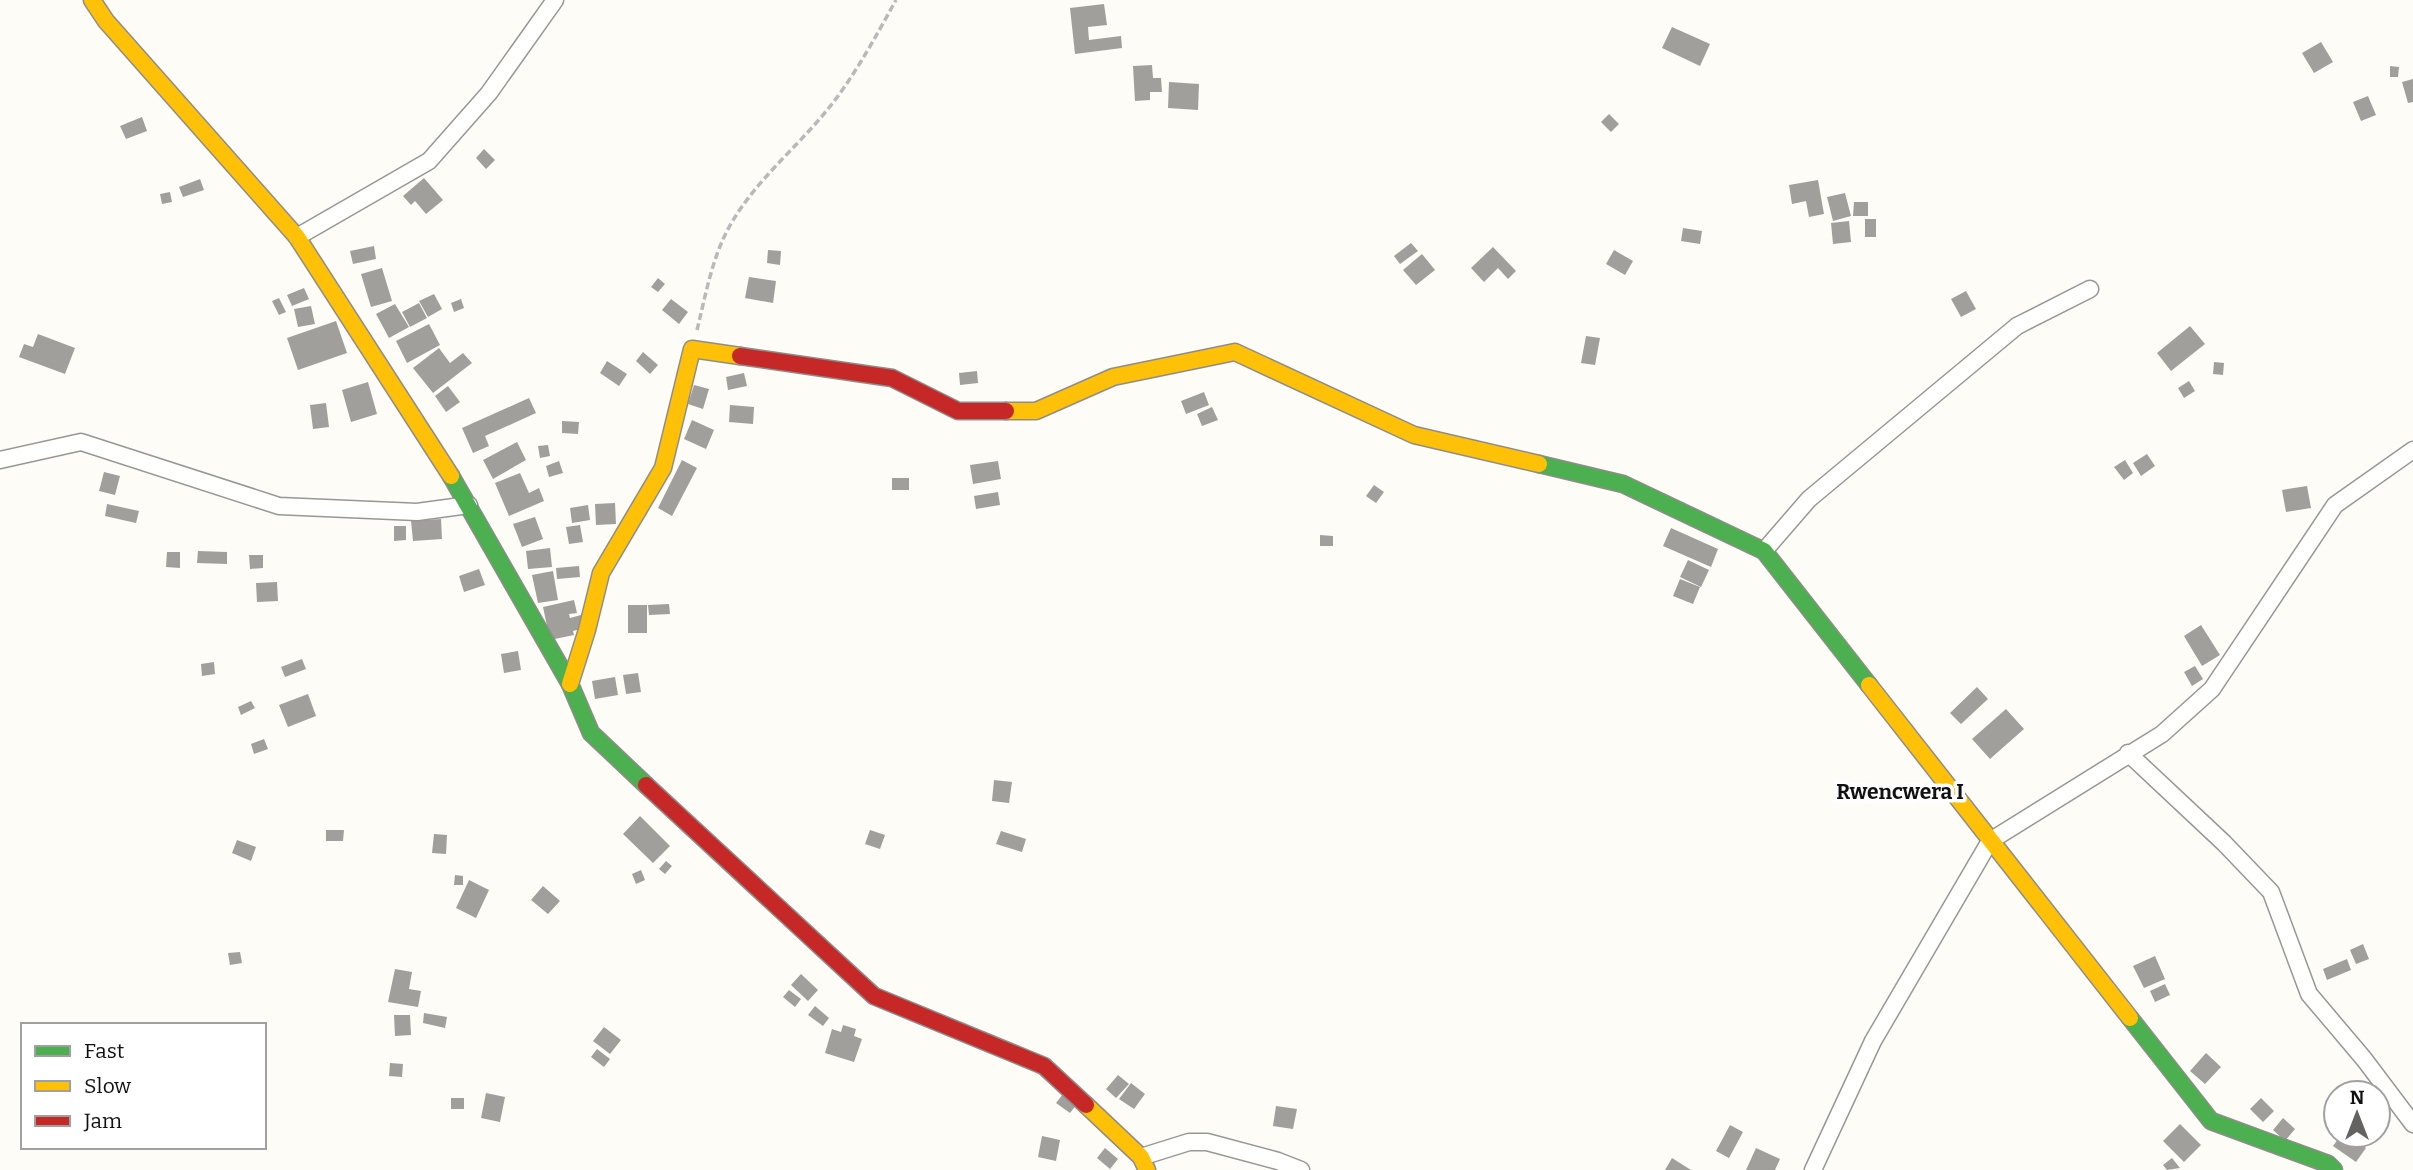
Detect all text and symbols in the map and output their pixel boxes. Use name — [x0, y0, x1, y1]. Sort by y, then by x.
district label: Rwencwera I — [1836, 779, 1964, 805]
legend — [21, 1023, 266, 1149]
text: Fast — [84, 1038, 125, 1064]
text: Slow — [84, 1073, 131, 1099]
north arrow — [2322, 1079, 2392, 1149]
text: N — [2350, 1086, 2365, 1109]
text: Jam — [83, 1108, 122, 1134]

